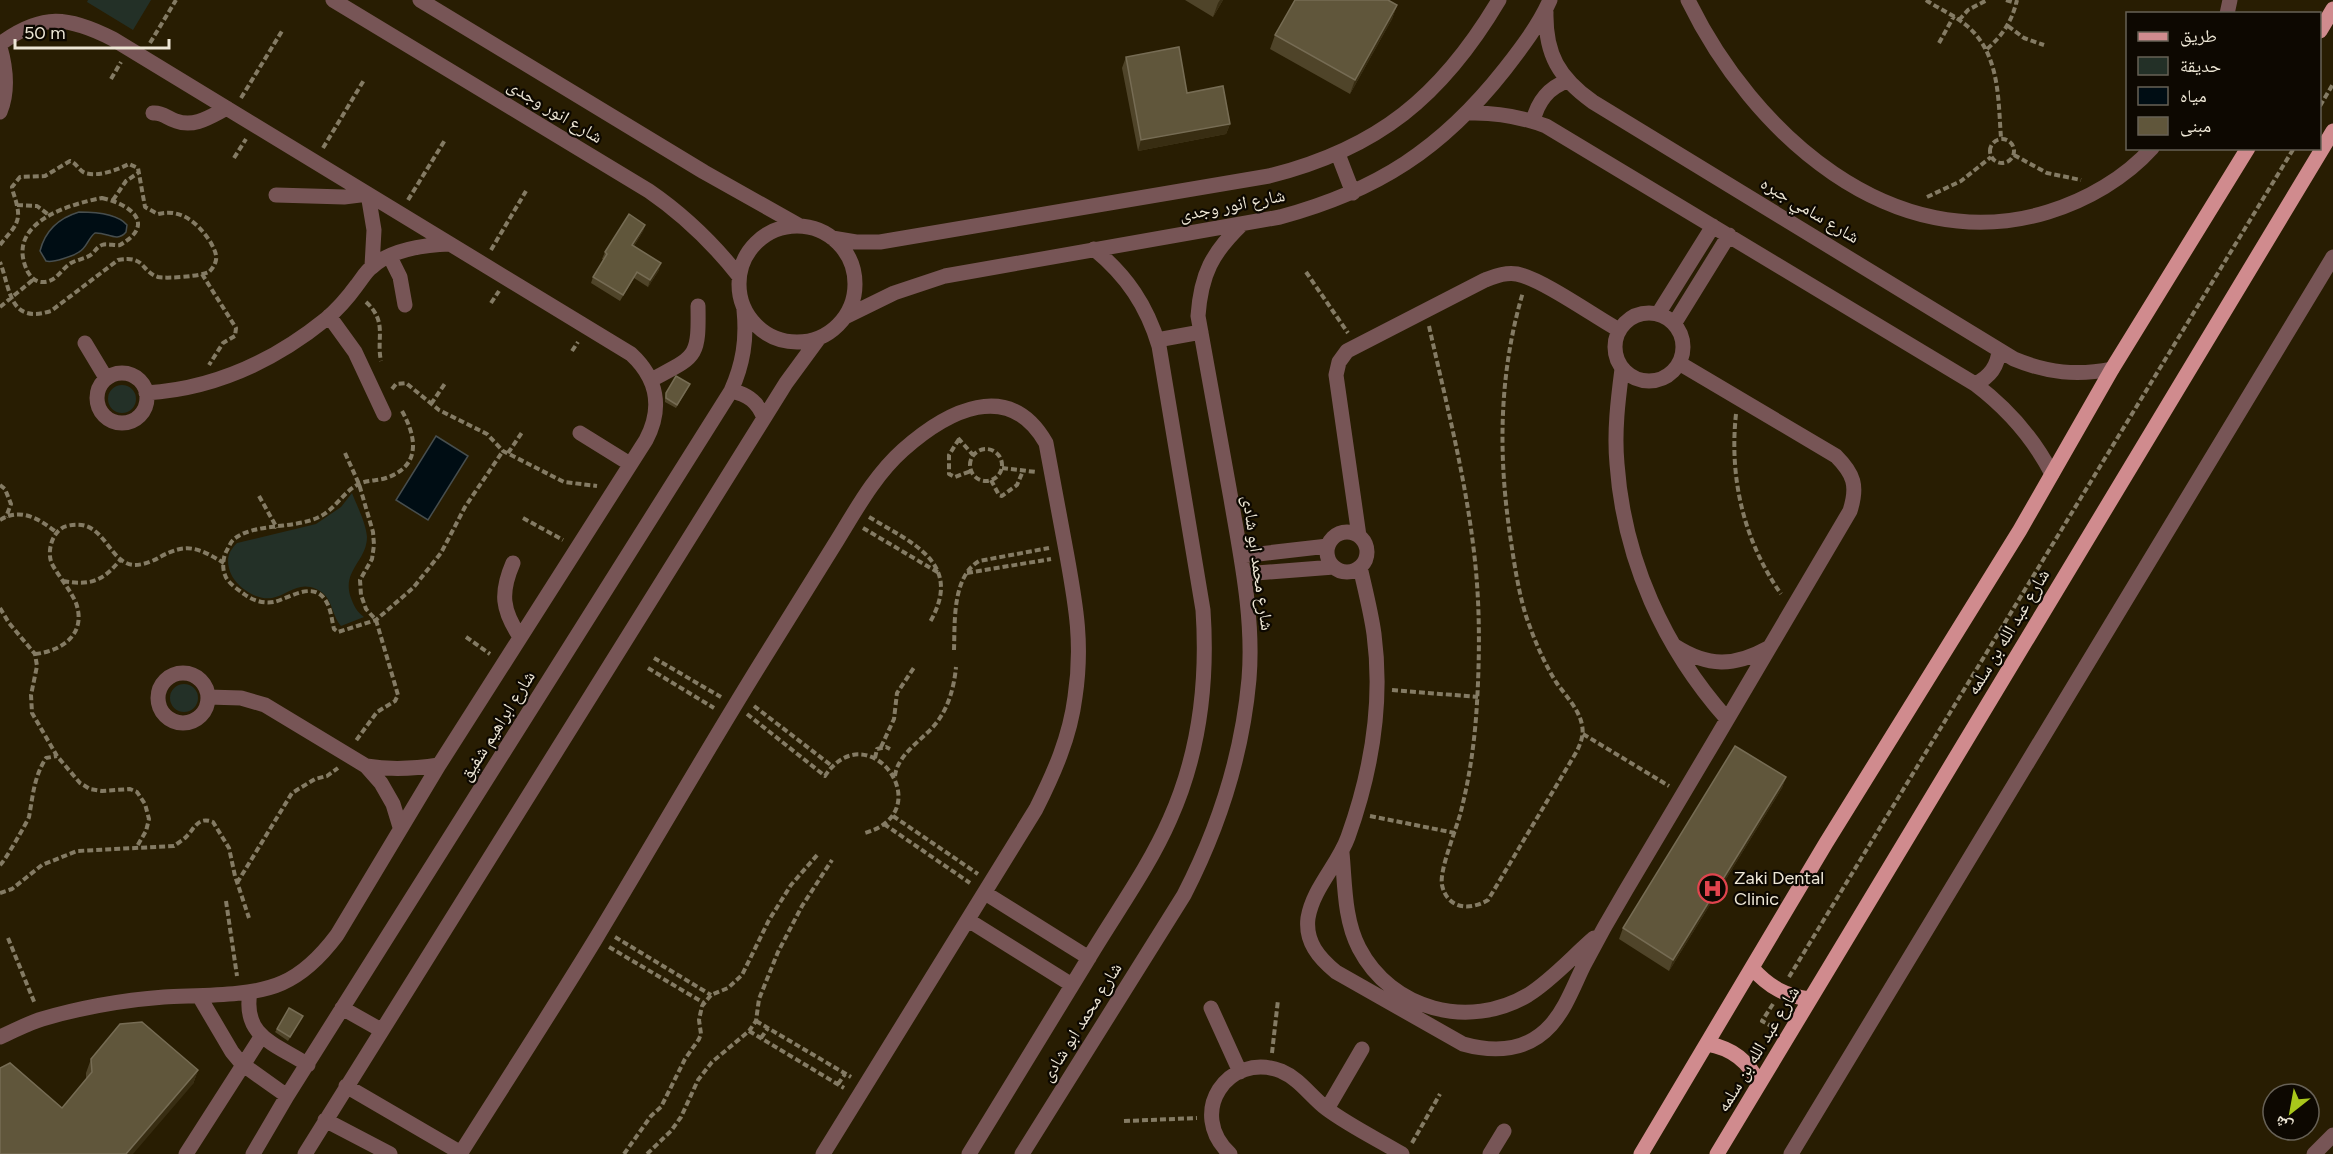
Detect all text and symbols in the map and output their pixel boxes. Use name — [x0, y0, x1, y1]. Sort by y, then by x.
scale bar — [15, 12, 170, 50]
legend — [2126, 12, 2321, 150]
text: 50 m — [24, 22, 66, 44]
text: طريق — [2180, 25, 2217, 47]
text: حديقة — [2180, 55, 2221, 77]
street label: شارع انور وجدى — [503, 74, 607, 148]
text: مياه — [2180, 85, 2207, 107]
text: مبنى — [2180, 115, 2211, 137]
street label: شارع سامي جبره — [1755, 172, 1863, 251]
street label: شارع انور وجدى — [1177, 184, 1287, 226]
street label: شارع محمد ابو شادى — [1238, 494, 1278, 632]
street label: شارع عبد الله بن سلمه — [1962, 565, 2054, 699]
street label: شارع ابراهيم شفيق — [454, 667, 541, 786]
place label: Zaki Dental Clinic — [1734, 867, 1824, 910]
hospital icon: Zaki Dental Clinic — [1697, 872, 1729, 904]
street label: شارع محمد ابو شادى — [1036, 958, 1126, 1086]
street label: شارع عبد الله بن سلمه — [1712, 982, 1804, 1116]
north arrow — [2261, 1082, 2321, 1142]
text: ش — [2271, 1112, 2296, 1137]

